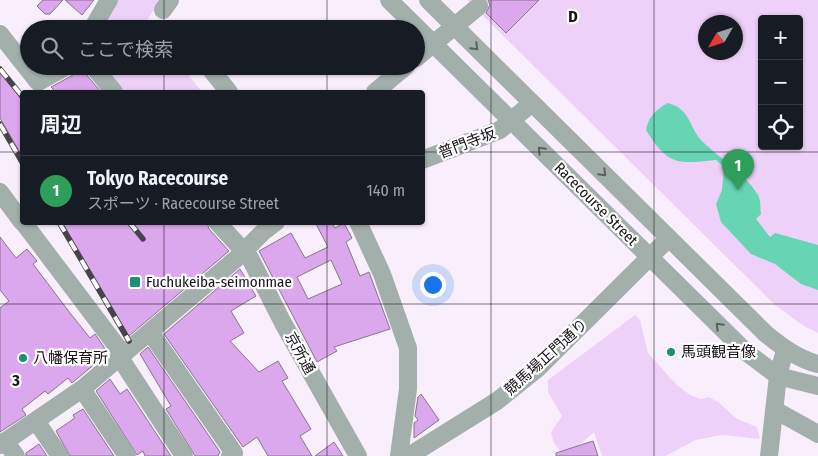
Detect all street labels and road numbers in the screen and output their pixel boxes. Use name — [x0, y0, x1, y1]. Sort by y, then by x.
street label: 普門寺坂 — [436, 124, 498, 162]
street label: Racecourse Street — [551, 159, 641, 249]
street label: 競馬場正門通り — [501, 315, 591, 399]
street label: 京所通 — [281, 329, 319, 377]

